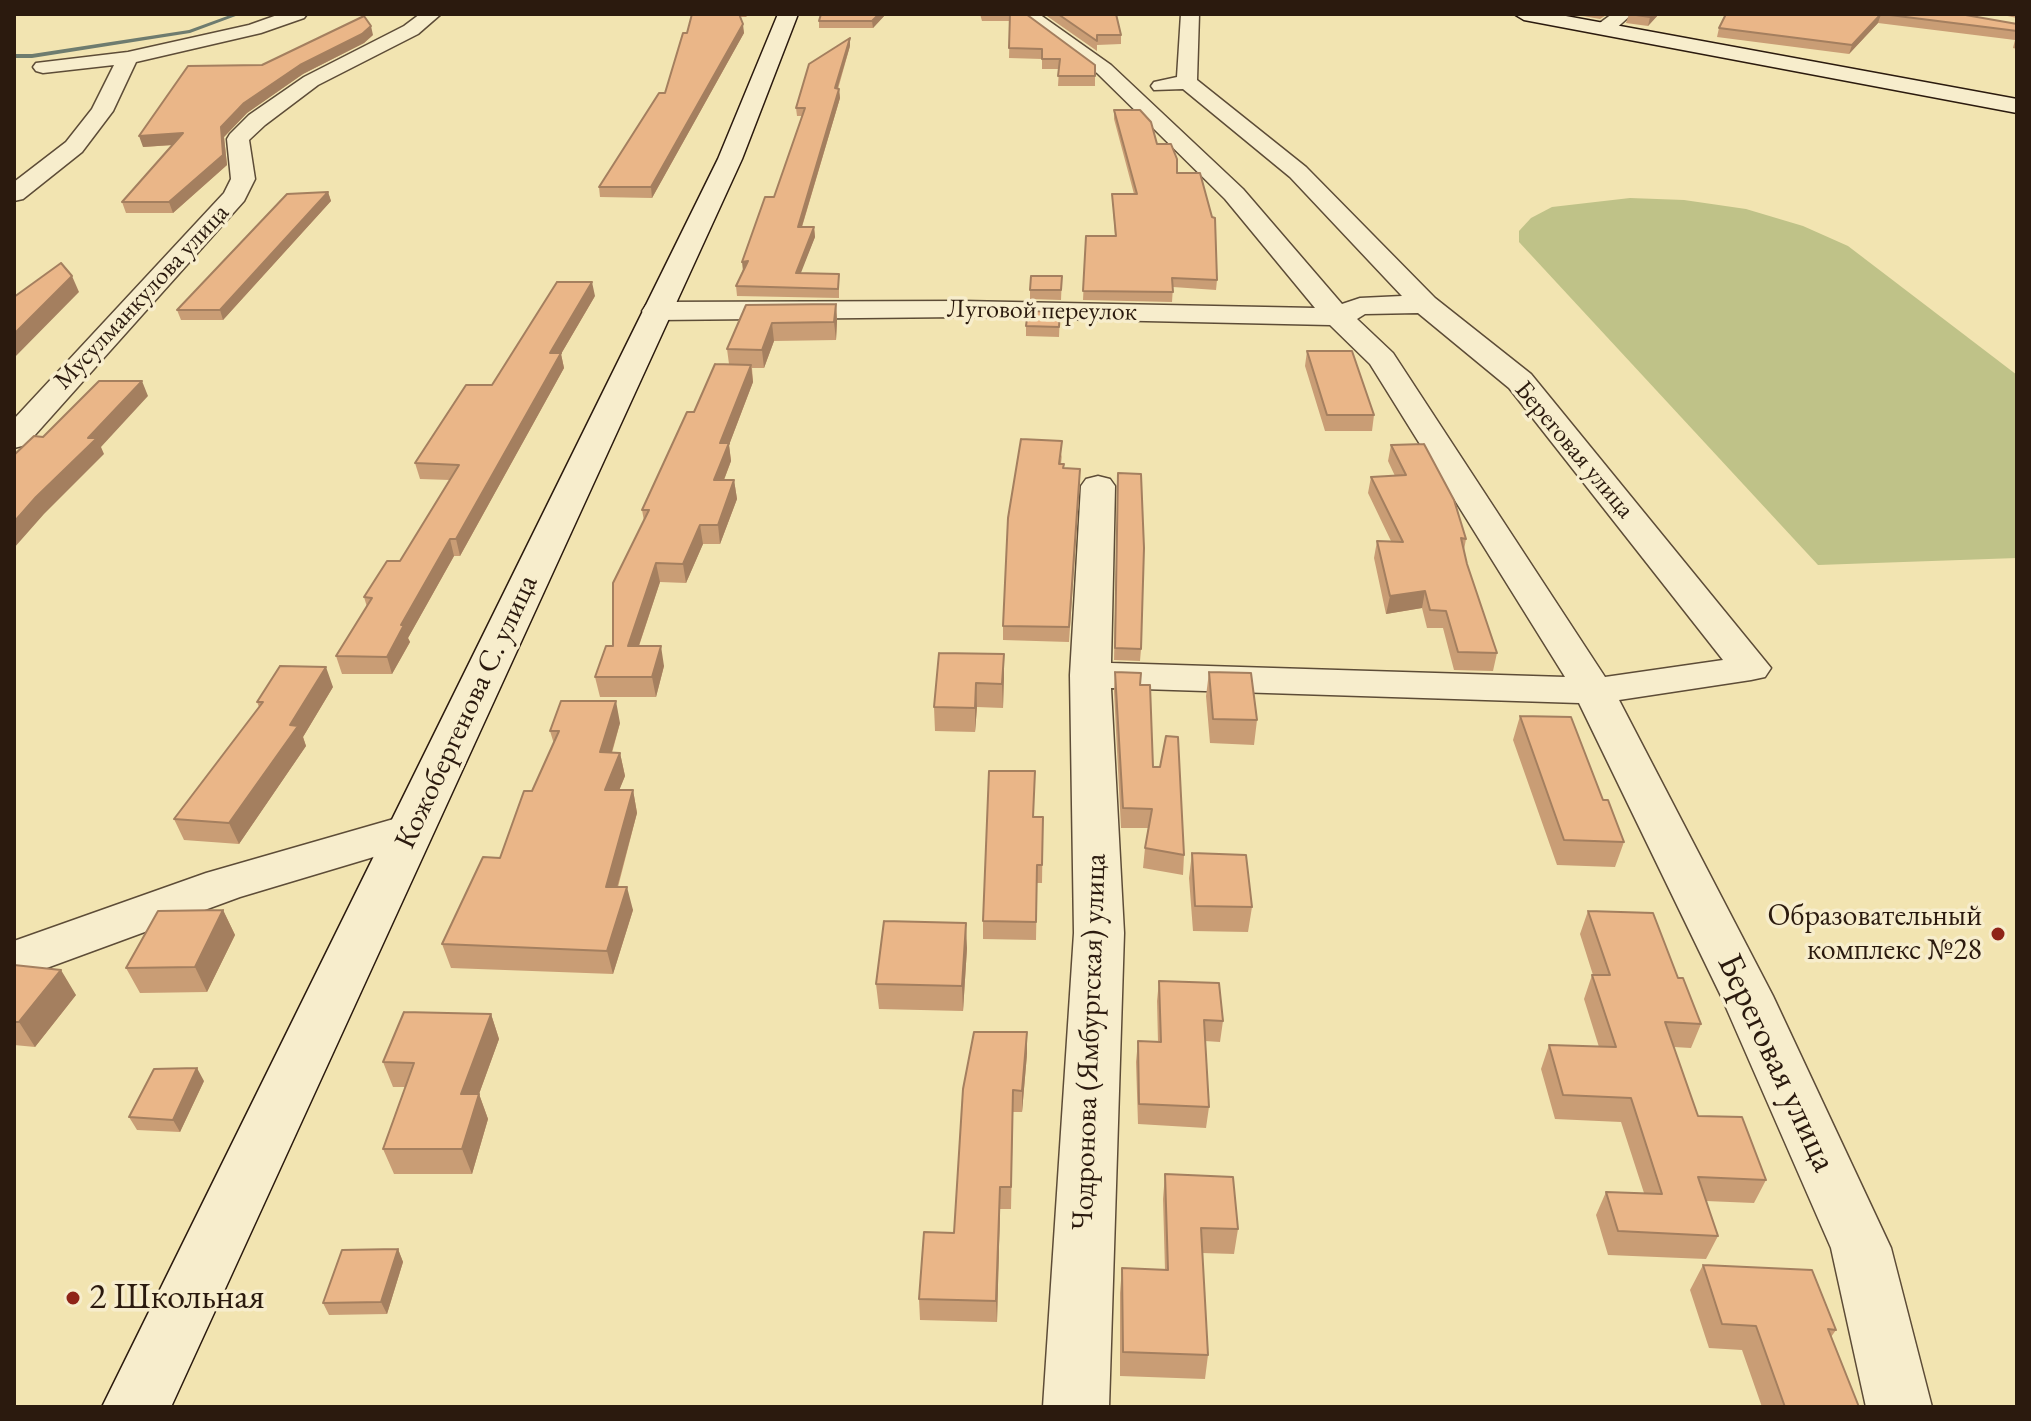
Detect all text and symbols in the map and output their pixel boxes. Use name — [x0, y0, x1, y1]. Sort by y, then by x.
street label: Мусулманкулова улица — [48, 198, 236, 396]
street label: Луговой переулок — [947, 294, 1137, 328]
street label: Береговая улица — [1507, 375, 1641, 525]
street label: Кожобергенова С. улица — [388, 569, 546, 855]
street label: Чодронова (Ямбургская) улица — [1065, 853, 1115, 1231]
place label: Образовательный комплекс №28 — [1767, 899, 1982, 970]
marker: Образовательный комплекс №28 — [1989, 925, 2007, 943]
street label: Береговая улица — [1707, 947, 1845, 1179]
place label: 2 Школьная — [89, 1276, 265, 1320]
marker: 2 Школьная — [64, 1289, 82, 1307]

